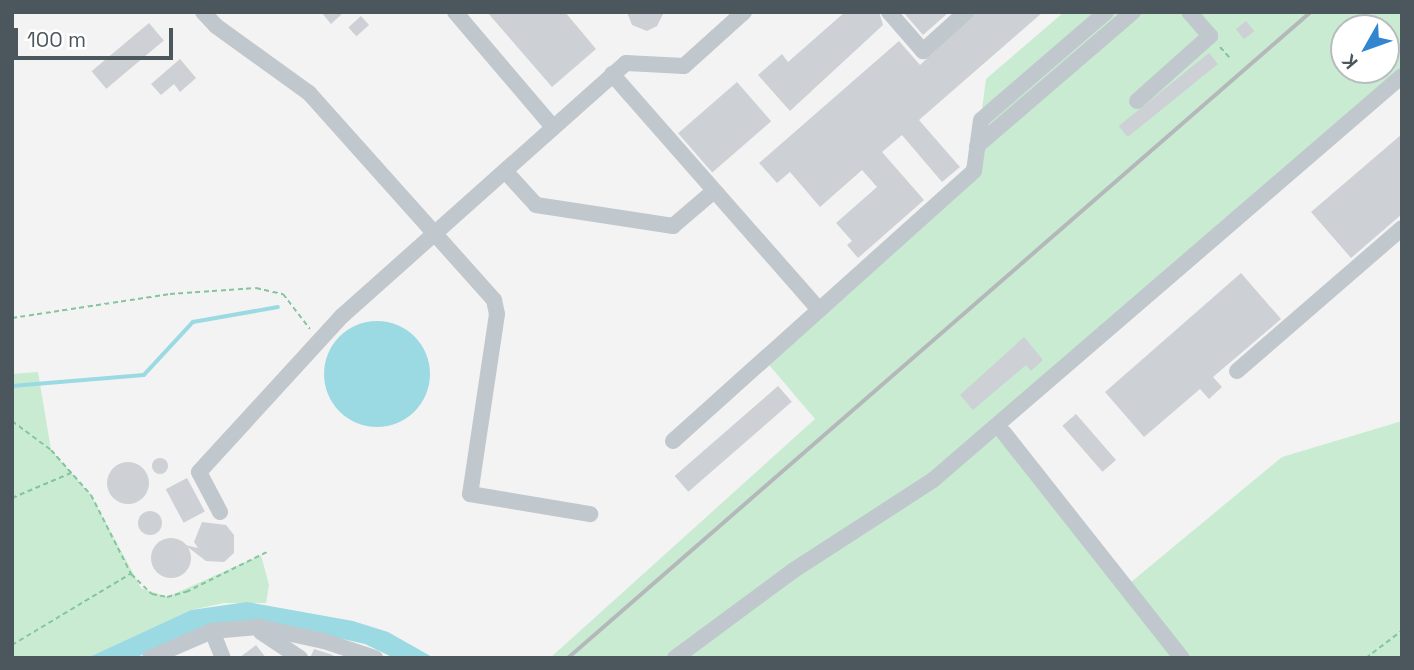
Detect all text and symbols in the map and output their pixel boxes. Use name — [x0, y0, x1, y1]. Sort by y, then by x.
scale bar — [18, 14, 177, 58]
north arrow — [1330, 14, 1400, 84]
text: 100 m — [27, 26, 86, 53]
text: K — [1337, 49, 1363, 74]

